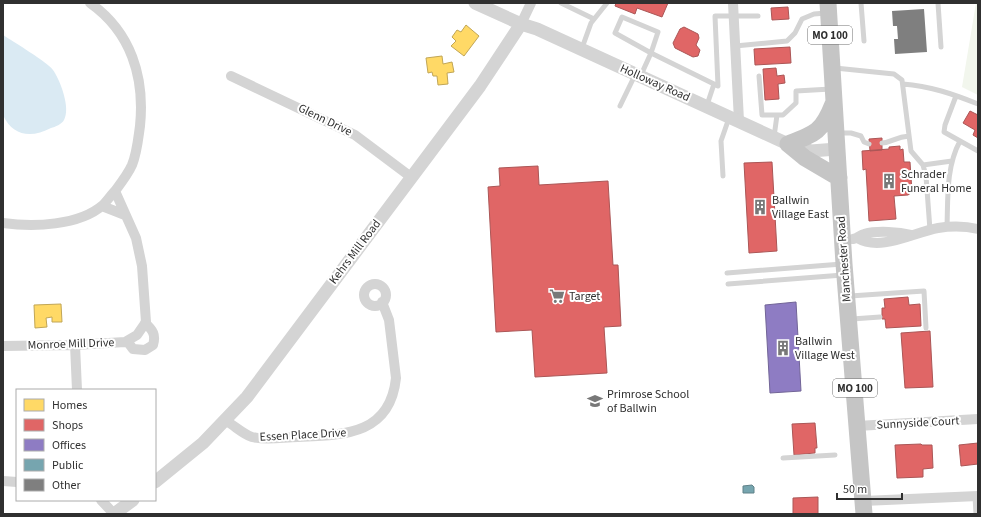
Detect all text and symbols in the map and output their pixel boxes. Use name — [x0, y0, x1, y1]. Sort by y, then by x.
road number: MO 100 — [808, 26, 852, 44]
street label: Holloway Road — [617, 60, 693, 106]
street label: Glenn Drive — [295, 100, 355, 140]
place label: Schrader Funeral Home — [901, 166, 971, 197]
building icon: Schrader Funeral Home — [880, 172, 898, 190]
place label: Ballwin Village East — [772, 192, 829, 223]
building icon: Ballwin Village East — [751, 198, 769, 216]
street label: Manchester Road — [833, 215, 855, 303]
street label: Kehrs Mill Road — [325, 216, 385, 288]
supermarket icon: Target — [548, 287, 566, 305]
place label: Target — [569, 288, 600, 305]
place label: Ballwin Village West — [795, 333, 855, 364]
street label: Monroe Mill Drive — [27, 334, 115, 354]
building icon: Ballwin Village West — [774, 339, 792, 357]
road number: MO 100 — [833, 379, 877, 397]
place label: Primrose School of Ballwin — [607, 386, 689, 417]
legend — [16, 389, 156, 501]
school or university icon: Primrose School of Ballwin — [586, 392, 604, 410]
text: Homes — [52, 397, 87, 414]
street label: Sunnyside Court — [876, 412, 960, 434]
text: Shops — [52, 417, 83, 434]
street label: Essen Place Drive — [259, 424, 347, 446]
text: Offices — [52, 437, 86, 454]
text: Public — [52, 457, 84, 474]
scale bar — [837, 475, 902, 501]
text: Other — [52, 477, 82, 494]
text: 50 m — [843, 481, 867, 498]

